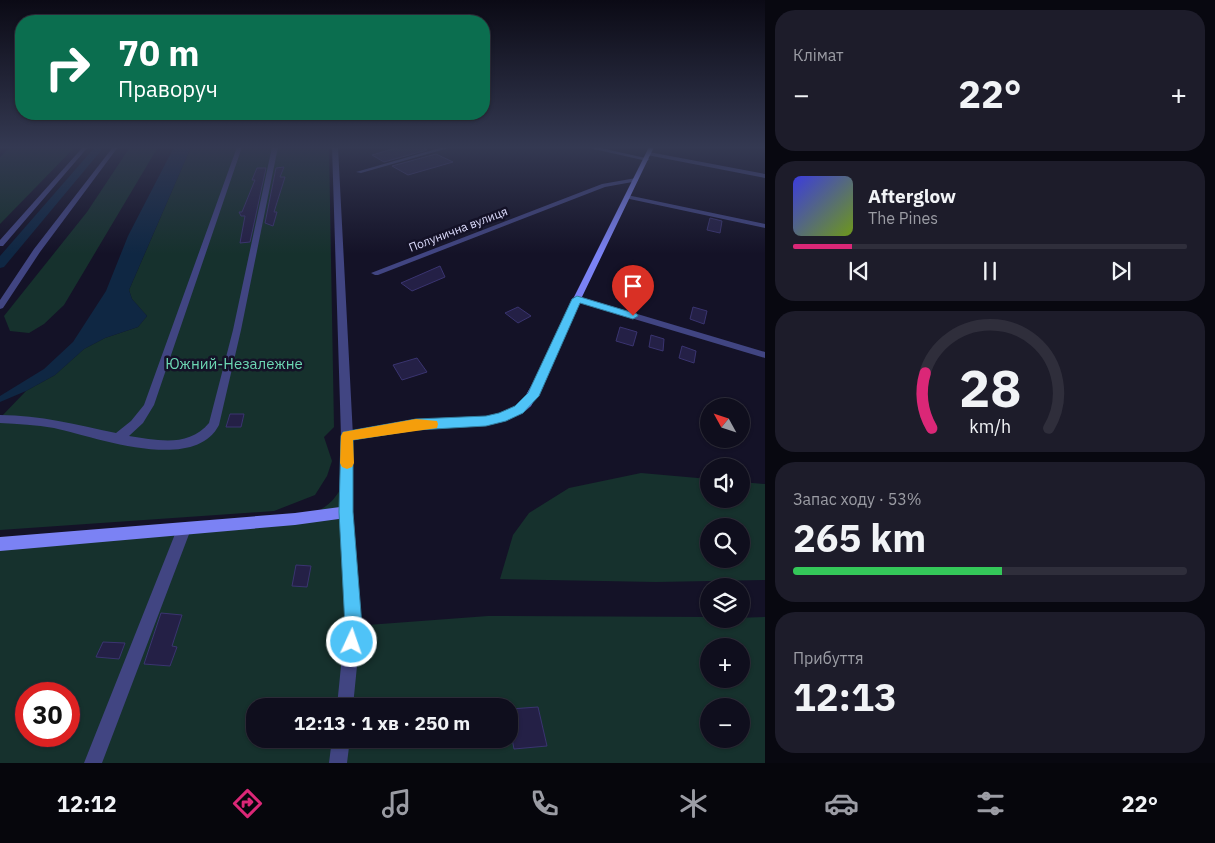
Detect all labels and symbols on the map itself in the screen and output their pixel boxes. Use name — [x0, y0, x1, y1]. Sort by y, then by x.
street label: Полунична вулиця — [407, 203, 509, 255]
pin — [612, 265, 654, 316]
park label: Южний-Незалежне — [165, 354, 303, 373]
north arrow — [700, 398, 750, 448]
position arrow — [325, 615, 377, 667]
speed limit sign: 30 — [15, 682, 80, 747]

